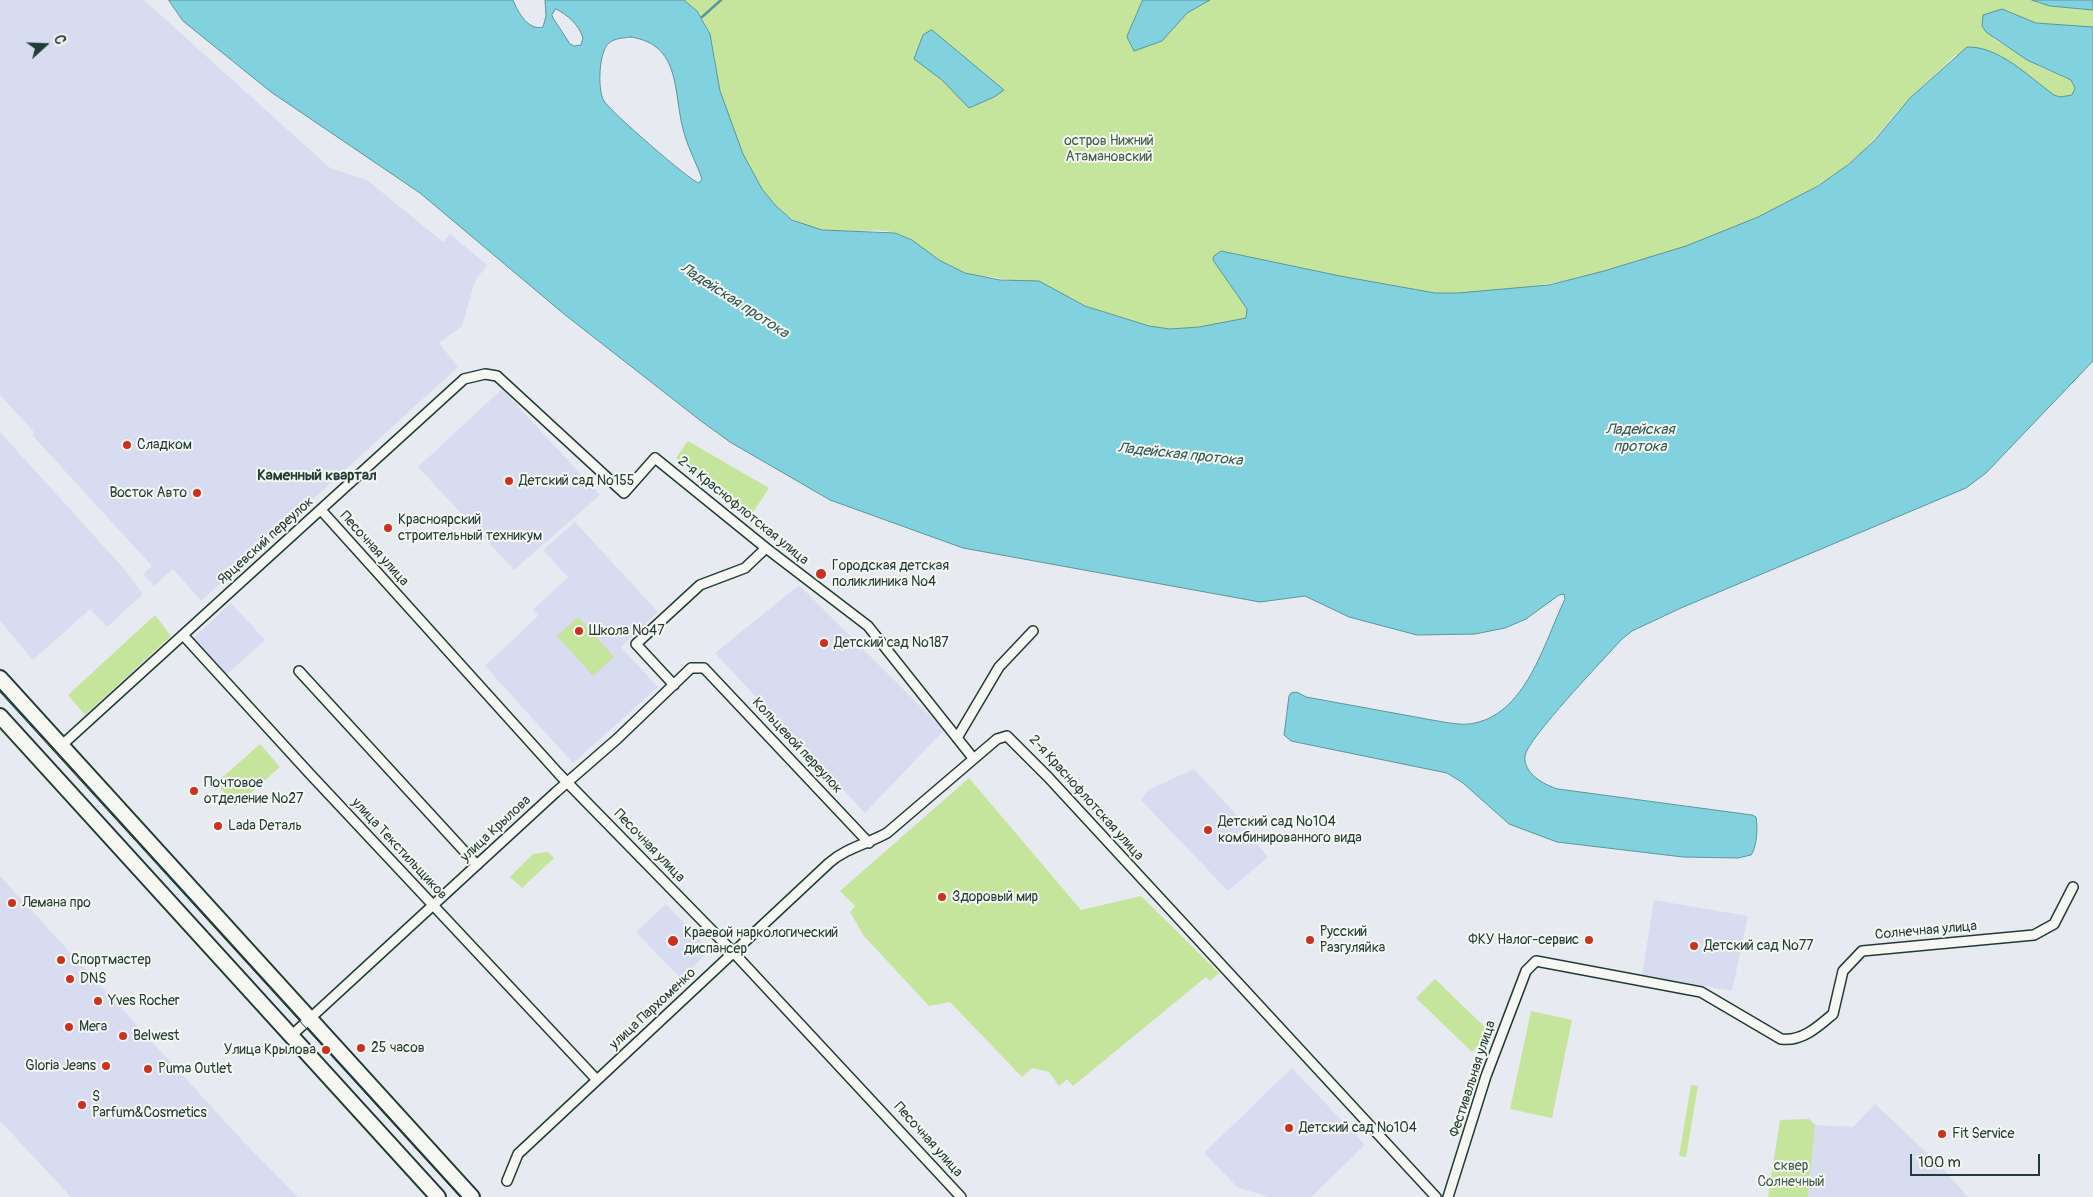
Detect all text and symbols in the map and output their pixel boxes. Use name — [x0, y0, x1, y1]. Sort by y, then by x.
north arrow — [20, 20, 70, 70]
text: С — [50, 33, 69, 47]
park label: остров Нижний Атамановский — [1064, 133, 1154, 166]
water label: Ладейская протока — [677, 259, 791, 343]
water label: Ладейская протока — [1606, 421, 1674, 456]
place label: Сладком — [137, 437, 192, 453]
marker: Сладком — [121, 439, 133, 451]
water label: Ладейская протока — [1117, 440, 1243, 470]
street label: 2-я Краснофлотская улица — [674, 453, 812, 569]
district label: Каменный квартал — [257, 467, 377, 485]
place label: Детский сад №155 — [519, 473, 634, 489]
marker: Детский сад №155 — [503, 475, 515, 487]
place label: Восток Авто — [109, 485, 187, 501]
marker: Восток Авто — [191, 487, 203, 499]
street label: Ярцевский переулок — [215, 494, 317, 588]
street label: Песочная улица — [336, 508, 412, 590]
place label: Красноярский строительный техникум — [398, 512, 542, 544]
marker: Красноярский строительный техникум — [382, 522, 394, 534]
place label: Городская детская поликлиника №4 — [832, 558, 949, 590]
marker: Городская детская поликлиника №4 — [814, 567, 828, 581]
place label: Школа №47 — [589, 623, 665, 639]
marker: Школа №47 — [573, 625, 585, 637]
place label: Детский сад №187 — [834, 635, 949, 651]
marker: Детский сад №187 — [818, 637, 830, 649]
street label: Кольцевой переулок — [748, 695, 846, 797]
street label: 2-я Краснофлотская улица — [1025, 732, 1147, 864]
place label: Почтовое отделение №27 — [204, 775, 303, 808]
marker: Почтовое отделение №27 — [188, 785, 200, 797]
street label: улица Крылова — [457, 792, 535, 866]
street label: улица Текстильщиков — [348, 795, 450, 903]
street label: Песочная улица — [610, 806, 688, 886]
place label: Детский сад №104 комбинированного вида — [1218, 814, 1362, 846]
place label: Lada Dеталь — [228, 818, 302, 834]
marker: Lada Dеталь — [212, 820, 224, 832]
marker: Детский сад №104 комбинированного вида — [1202, 824, 1214, 836]
place label: Здоровый мир — [952, 889, 1038, 905]
marker: Здоровый мир — [936, 891, 948, 903]
place label: Лемана про — [22, 895, 91, 911]
marker: Лемана про — [6, 897, 18, 909]
street label: Солнечная улица — [1874, 918, 1978, 944]
place label: Русский Разгуляйка — [1320, 924, 1385, 956]
place label: Краевой наркологический диспансер — [684, 925, 838, 958]
place label: ФКУ Налог-сервис — [1468, 932, 1579, 948]
marker: Краевой наркологический диспансер — [666, 934, 680, 948]
marker: Русский Разгуляйка — [1304, 934, 1316, 946]
marker: ФКУ Налог-сервис — [1583, 934, 1595, 946]
place label: Детский сад №77 — [1704, 938, 1813, 954]
marker: Детский сад №77 — [1688, 940, 1700, 952]
place label: Спортмастер — [71, 952, 151, 968]
marker: Спортмастер — [55, 954, 67, 966]
street label: улица Пархоменко — [606, 965, 700, 1053]
place label: DNS — [80, 971, 106, 987]
marker: DNS — [64, 973, 76, 985]
place label: Yves Rocher — [108, 993, 180, 1009]
marker: Yves Rocher — [92, 995, 104, 1007]
place label: Мега — [79, 1019, 107, 1035]
street label: Фестивальная улица — [1446, 1019, 1500, 1139]
marker: Мега — [63, 1021, 75, 1033]
place label: Belwest — [133, 1028, 179, 1044]
marker: Belwest — [117, 1030, 129, 1042]
place label: 25 часов — [371, 1040, 425, 1056]
place label: Улица Крылова — [224, 1042, 316, 1058]
marker: 25 часов — [355, 1042, 367, 1054]
marker: Улица Крылова — [320, 1044, 332, 1056]
place label: Gloria Jeans — [25, 1058, 96, 1074]
marker: Gloria Jeans — [100, 1060, 112, 1072]
place label: Puma Outlet — [158, 1061, 232, 1077]
marker: Puma Outlet — [142, 1063, 154, 1075]
place label: S Parfum&Cosmetics — [92, 1089, 207, 1122]
marker: S Parfum&Cosmetics — [76, 1099, 88, 1111]
street label: Песочная улица — [890, 1099, 966, 1181]
place label: Детский сад №104 — [1299, 1120, 1417, 1136]
marker: Детский сад №104 — [1283, 1122, 1295, 1134]
place label: Fit Service — [1952, 1126, 2014, 1142]
marker: Fit Service — [1936, 1128, 1948, 1140]
scale bar — [1913, 1144, 2043, 1176]
text: 100 m — [1918, 1153, 1961, 1172]
park label: сквер Солнечный — [1757, 1158, 1825, 1190]

